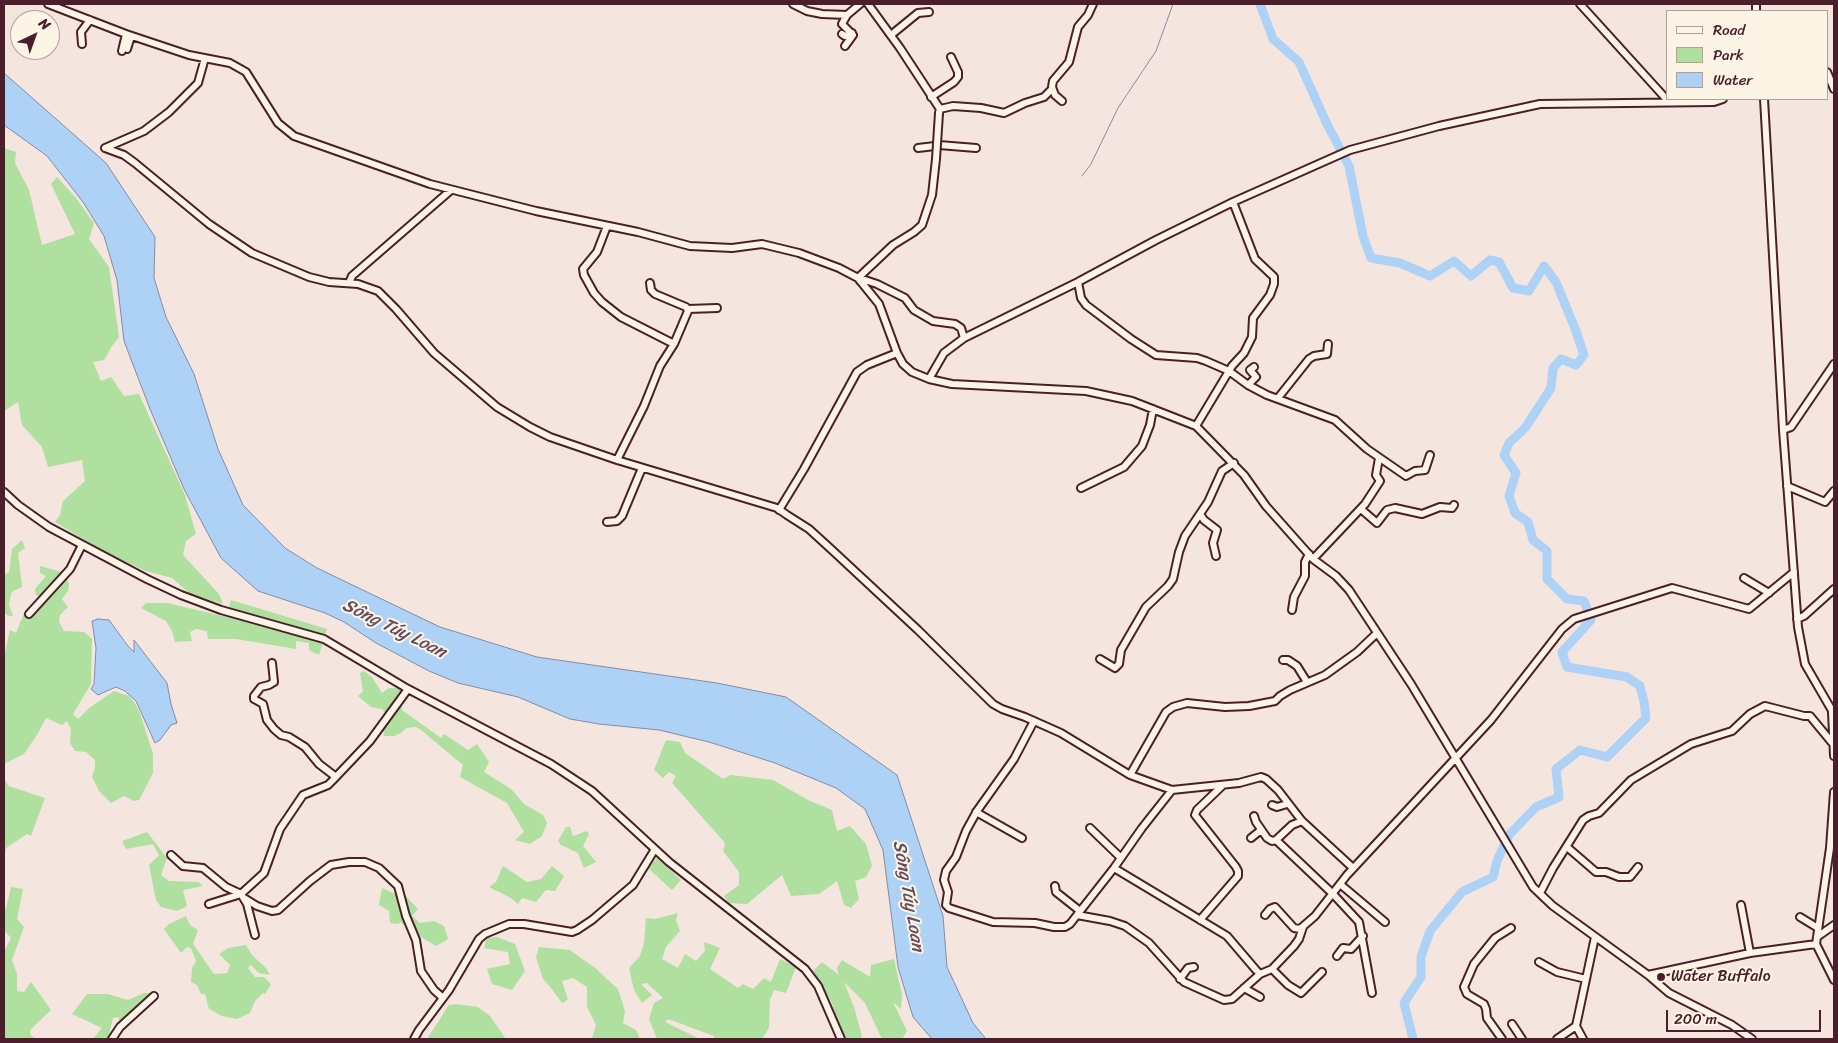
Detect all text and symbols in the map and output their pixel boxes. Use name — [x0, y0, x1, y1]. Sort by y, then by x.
north arrow — [10, 10, 60, 60]
legend — [1666, 10, 1828, 100]
text: N — [33, 12, 57, 37]
text: Road — [1713, 17, 1745, 43]
text: Park — [1713, 42, 1744, 68]
text: Water — [1713, 67, 1753, 93]
water label: Sông Túy Loan — [339, 595, 449, 663]
water label: Sông Túy Loan — [888, 839, 928, 953]
place label: Water Buffalo — [1671, 967, 1771, 987]
marker: Water Buffalo — [1655, 971, 1667, 983]
scale bar — [1668, 1000, 1823, 1032]
text: 200 m — [1674, 1006, 1717, 1032]

